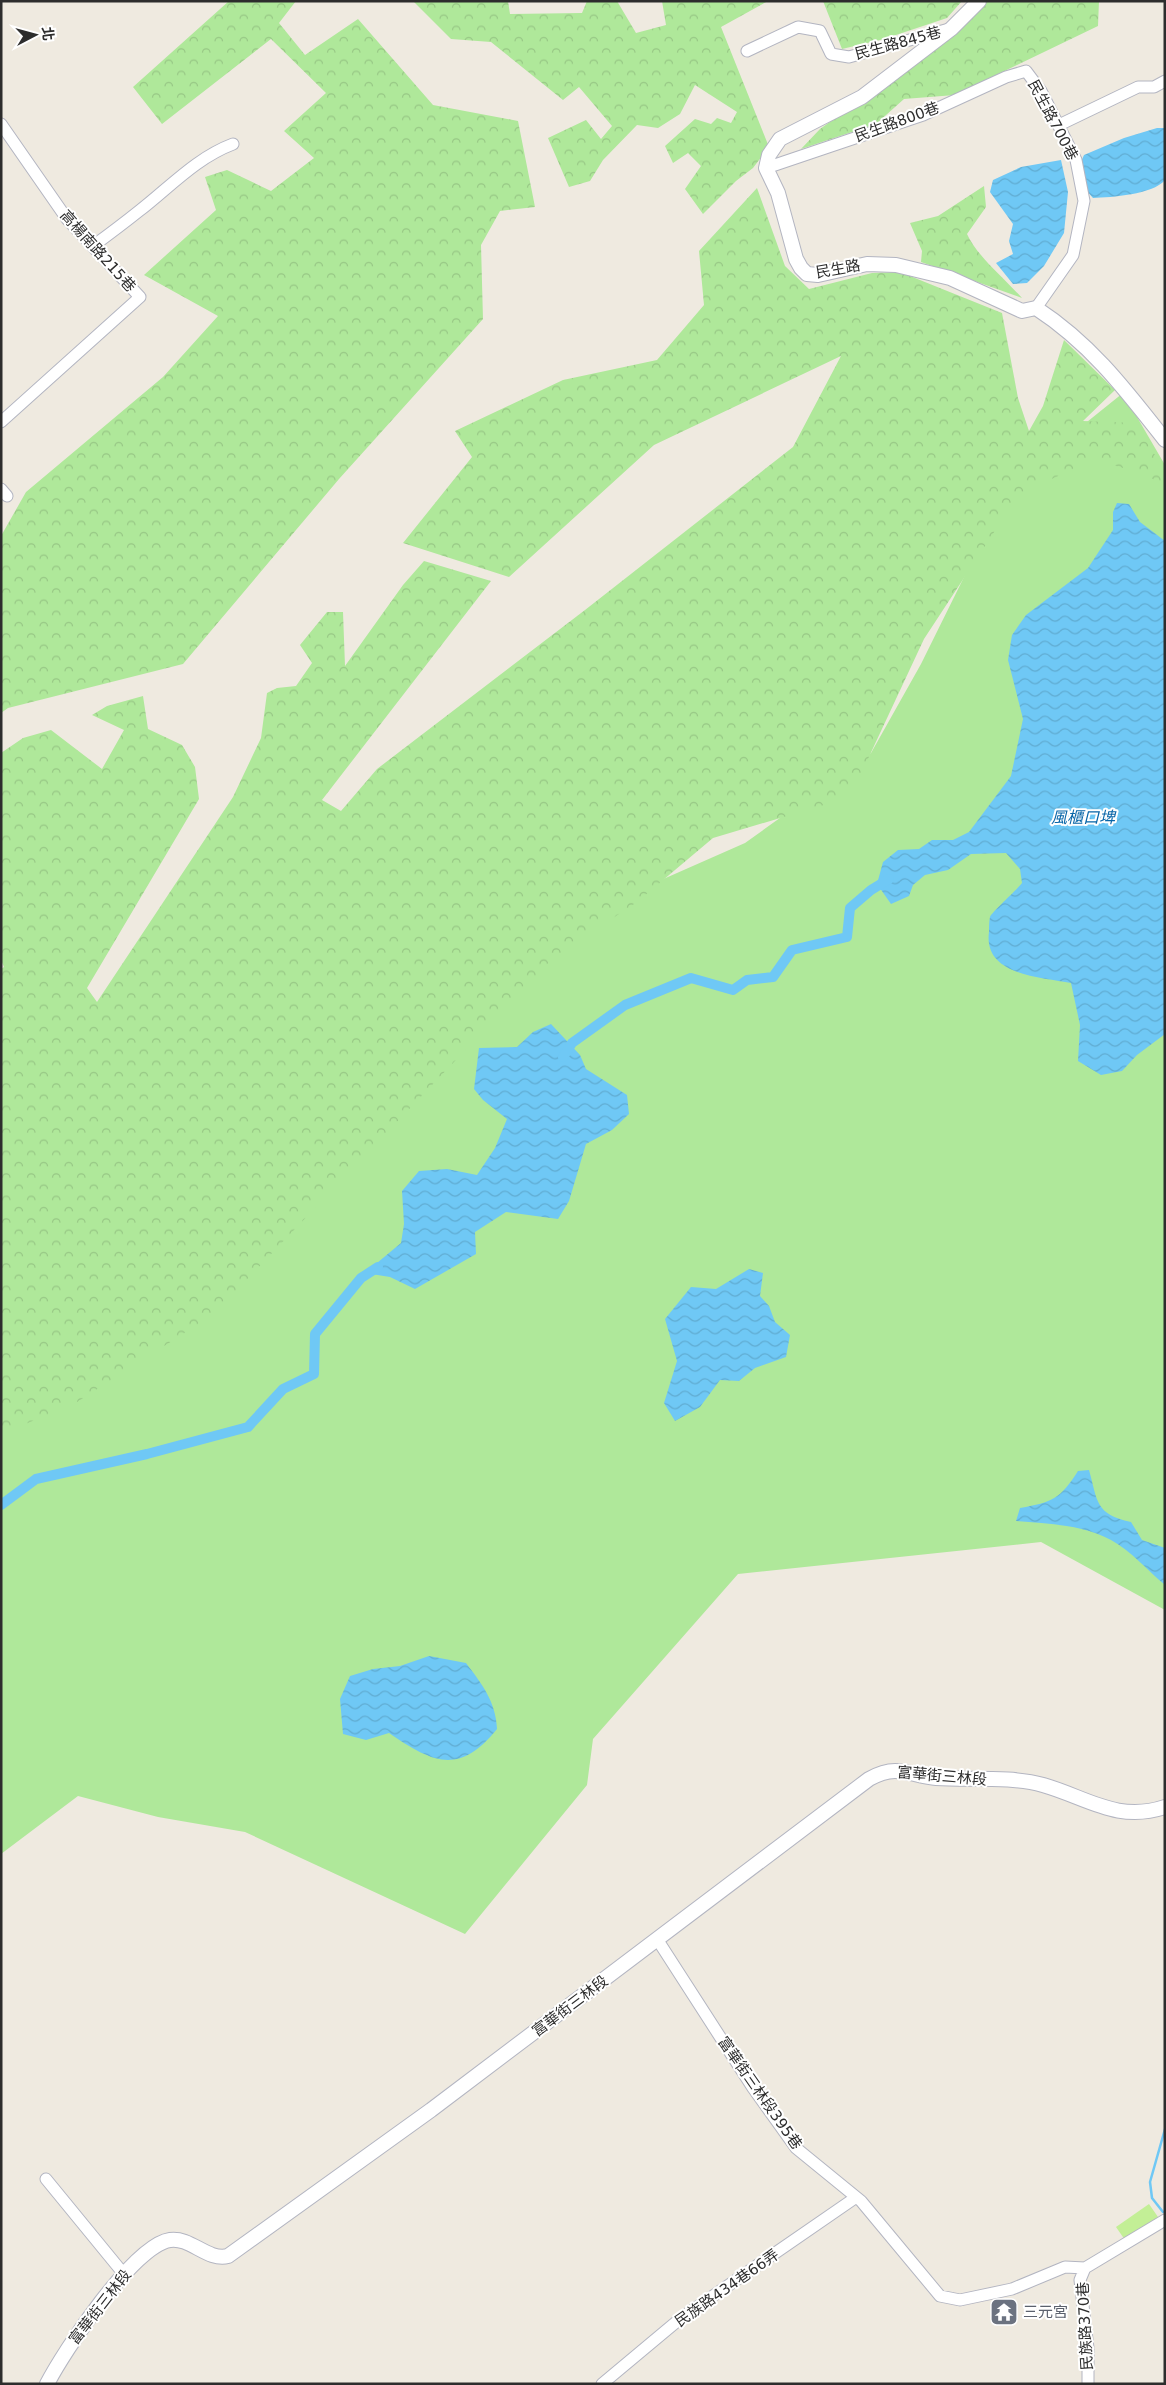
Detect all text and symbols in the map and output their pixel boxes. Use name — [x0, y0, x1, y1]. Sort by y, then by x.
north arrow — [10, 10, 60, 60]
street label: 民生路845巷 — [853, 23, 943, 63]
text: 北 — [39, 26, 57, 41]
street label: 民生路700巷 — [1024, 77, 1082, 163]
street label: 民生路800巷 — [852, 98, 942, 146]
street label: 高楊南路215巷 — [57, 206, 139, 296]
street label: 民生路 — [814, 256, 862, 282]
water label: 風櫃口埤 — [1051, 808, 1117, 827]
street label: 富華街三林段 — [896, 1763, 988, 1789]
street label: 富華街三林段 — [529, 1972, 611, 2040]
street label: 富華街三林段395巷 — [714, 2033, 806, 2153]
street label: 民族路434巷66弄 — [672, 2245, 782, 2331]
street label: 富華街三林段 — [65, 2266, 135, 2348]
street label: 民族路370巷 — [1074, 2281, 1096, 2371]
temple icon: 三元宮 — [989, 2297, 1019, 2327]
place label: 三元宮 — [1023, 2303, 1068, 2321]

